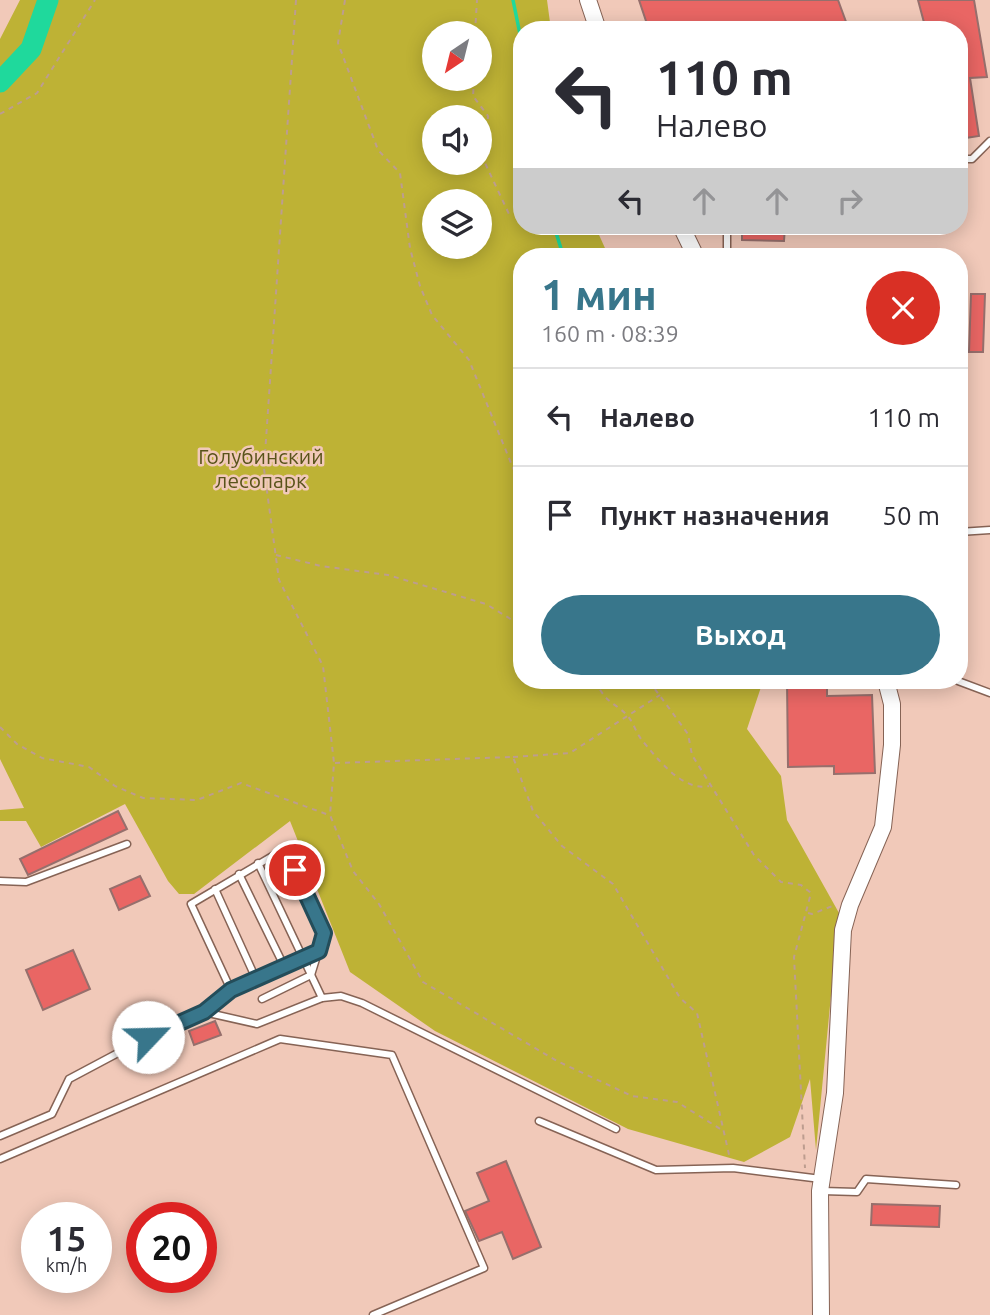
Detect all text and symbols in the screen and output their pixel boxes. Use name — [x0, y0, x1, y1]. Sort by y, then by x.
north arrow — [422, 21, 492, 91]
map controls — [422, 21, 492, 259]
icon: left — [541, 49, 632, 140]
text: 110 m — [656, 49, 793, 104]
button: sound — [422, 105, 492, 175]
text: Налево — [656, 107, 768, 143]
icon: left — [612, 182, 650, 220]
icon: ahead — [685, 182, 723, 220]
icon: ahead — [758, 182, 796, 220]
icon: right — [831, 182, 869, 220]
button: layers — [422, 189, 492, 259]
text: 1 мин — [541, 271, 657, 318]
button: close — [866, 271, 940, 345]
text: 160 m · 08:39 — [541, 321, 679, 346]
icon: left — [541, 398, 579, 436]
text: Налево — [600, 403, 695, 432]
text: 110 m — [868, 403, 940, 432]
park label: Голубинский лесопарк — [198, 444, 324, 492]
icon: arrive — [541, 496, 579, 534]
text: Пункт назначения — [600, 501, 830, 530]
text: 50 m — [882, 501, 940, 530]
button: Выход — [541, 595, 940, 675]
pin — [265, 840, 325, 900]
icon: arrive — [276, 851, 314, 889]
position arrow — [111, 1000, 185, 1074]
speed limit sign: 20 — [126, 1202, 217, 1293]
text: 15 — [47, 1218, 86, 1258]
text: km/h — [46, 1255, 87, 1275]

